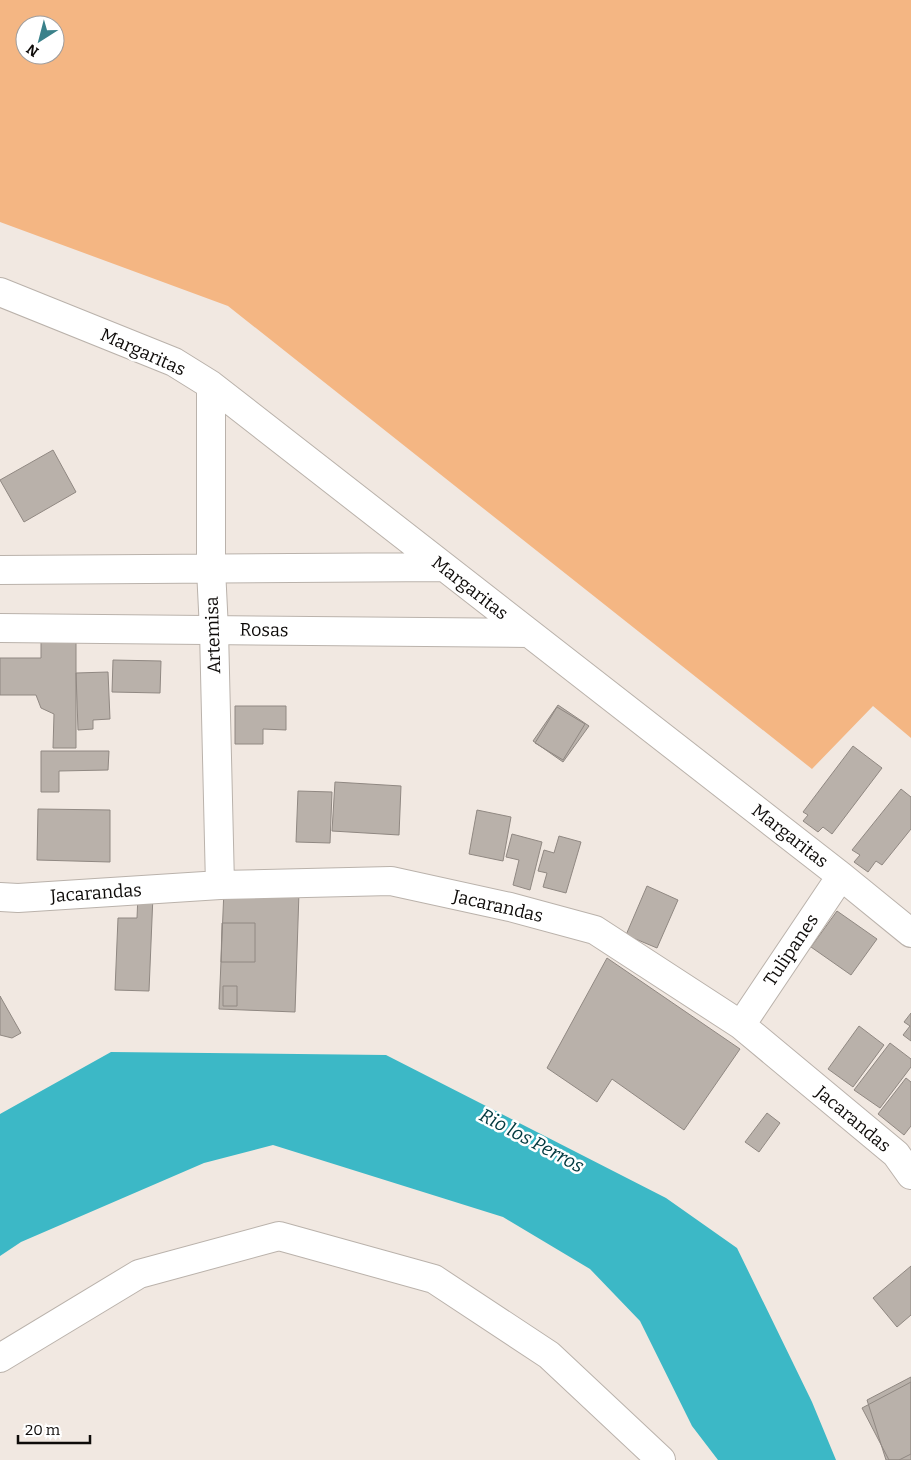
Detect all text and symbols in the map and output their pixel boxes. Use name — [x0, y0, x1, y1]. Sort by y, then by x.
north arrow — [15, 15, 65, 65]
text: N — [23, 40, 42, 60]
street label: Margaritas — [97, 323, 189, 381]
street label: Margaritas — [427, 551, 513, 625]
street label: Artemisa — [201, 596, 225, 674]
street label: Rosas — [239, 619, 289, 641]
street label: Margaritas — [747, 799, 833, 873]
street label: Jacarandas — [49, 879, 142, 907]
street label: Jacarandas — [450, 885, 545, 927]
street label: Tulipanes — [759, 910, 823, 990]
street label: Jacarandas — [810, 1080, 895, 1157]
water label: Rio los Perros — [476, 1103, 588, 1178]
scale bar — [18, 1412, 90, 1444]
text: 20 m — [25, 1421, 61, 1439]

